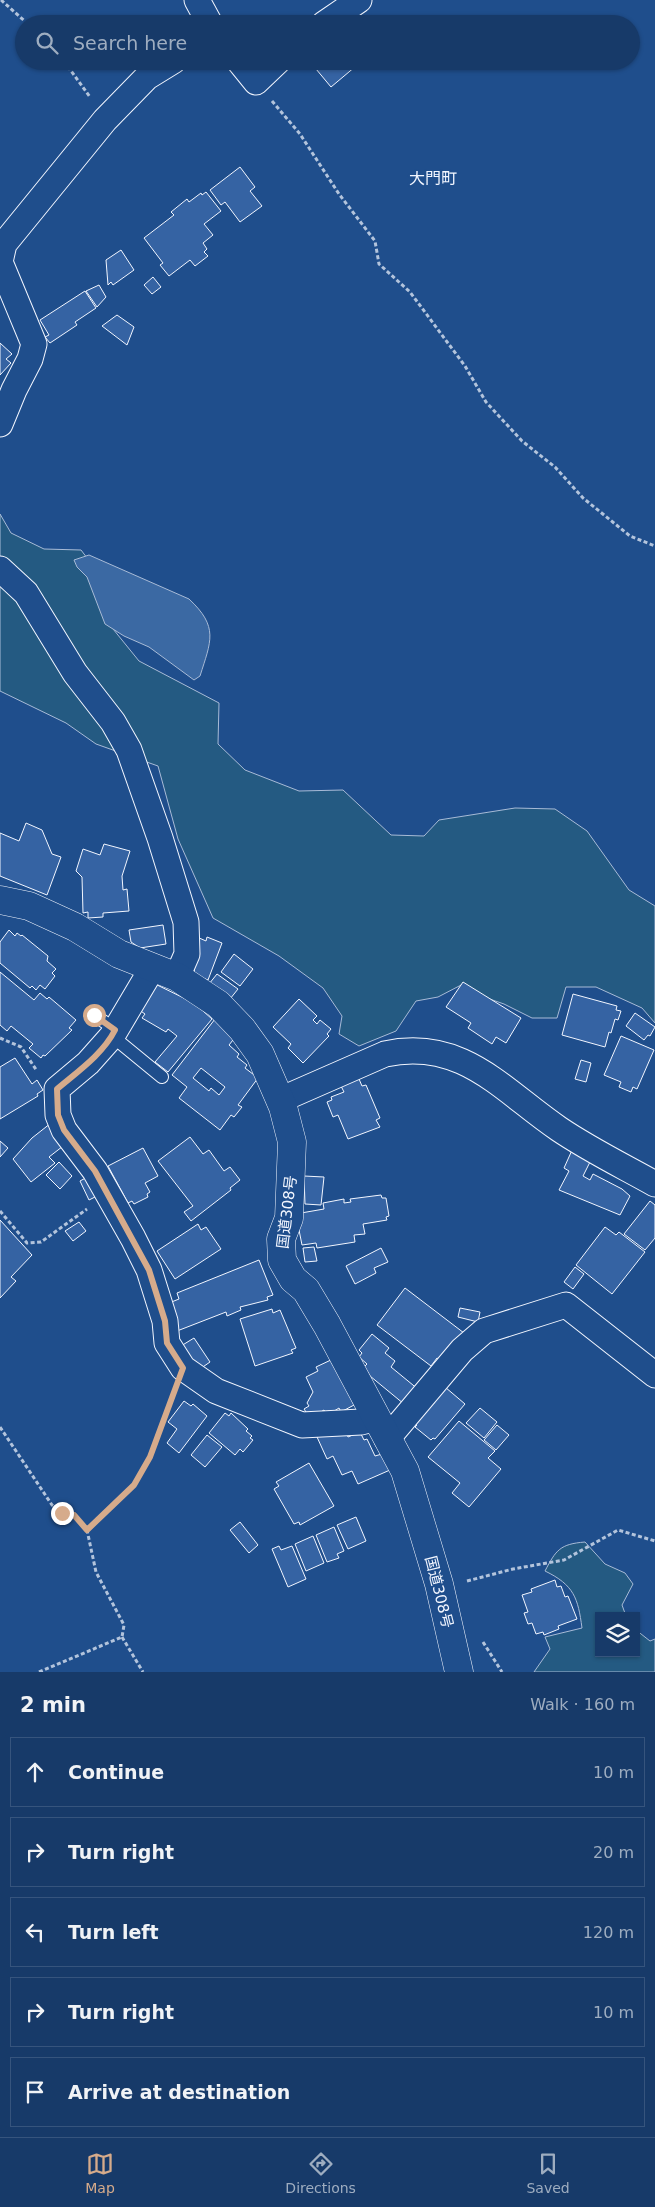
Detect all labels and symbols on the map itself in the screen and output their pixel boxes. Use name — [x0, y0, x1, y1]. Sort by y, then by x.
district label: 大門町 — [409, 169, 457, 188]
route start — [83, 1004, 106, 1027]
street label: 国道308号 — [274, 1174, 300, 1250]
route end — [51, 1502, 74, 1525]
street label: 国道308号 — [421, 1554, 457, 1630]

